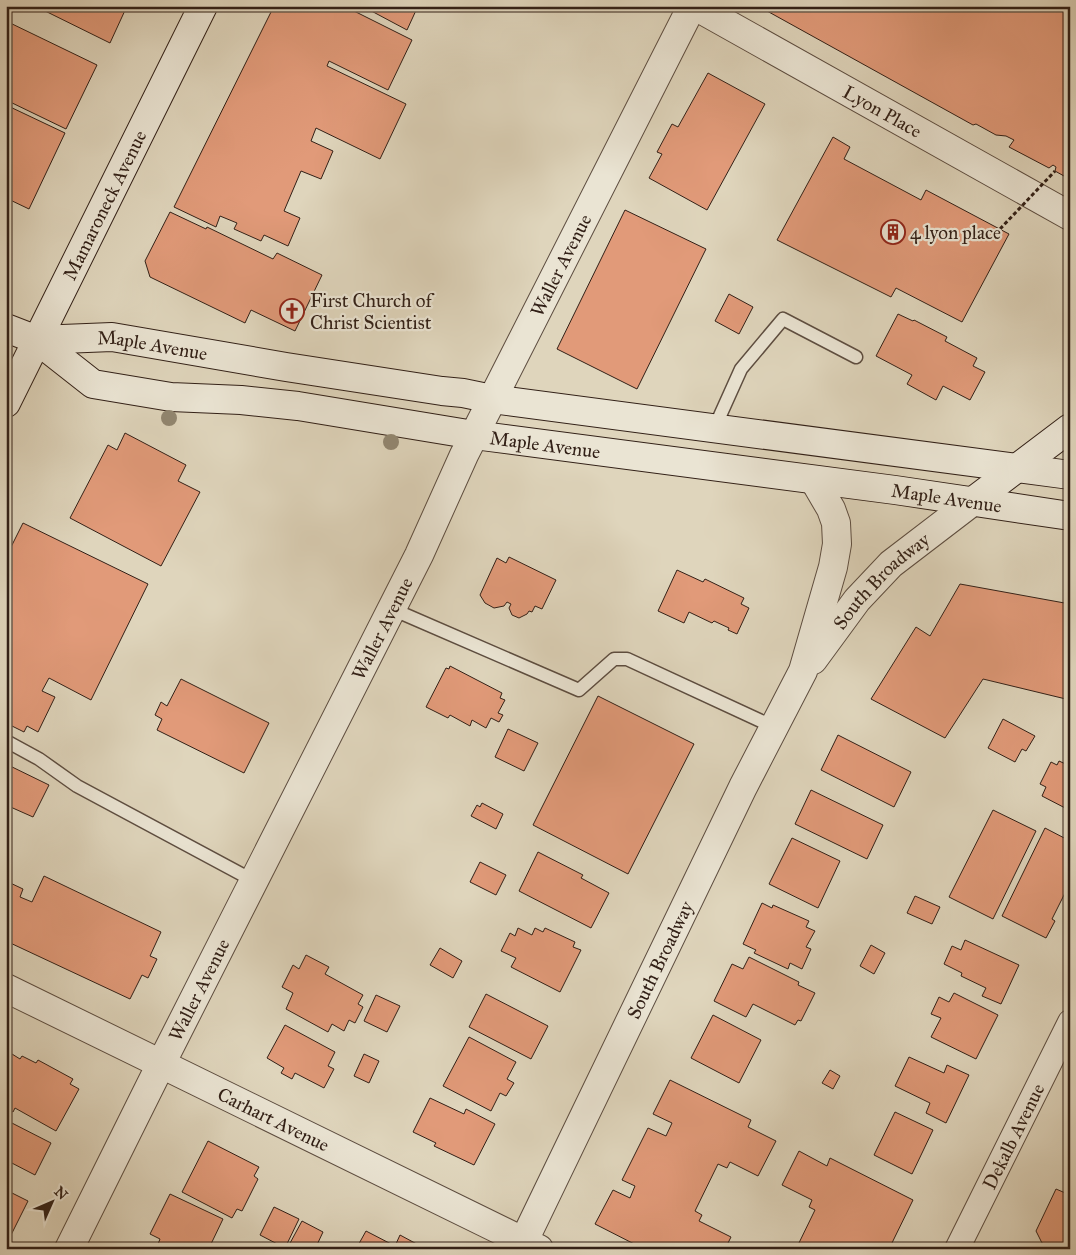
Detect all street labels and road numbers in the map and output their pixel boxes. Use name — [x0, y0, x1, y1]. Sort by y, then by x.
street label: Lyon Place — [839, 80, 926, 143]
street label: Mamaroneck Avenue — [58, 126, 152, 284]
street label: Waller Avenue — [525, 210, 596, 320]
street label: Maple Avenue — [97, 326, 209, 365]
street label: Maple Avenue — [488, 426, 602, 463]
street label: Maple Avenue — [890, 479, 1003, 518]
street label: South Broadway — [828, 527, 935, 634]
street label: Waller Avenue — [347, 574, 418, 684]
street label: South Broadway — [622, 896, 699, 1023]
street label: Waller Avenue — [164, 935, 235, 1045]
street label: Dekalb Avenue — [978, 1080, 1050, 1193]
street label: Carhart Avenue — [214, 1082, 333, 1157]

